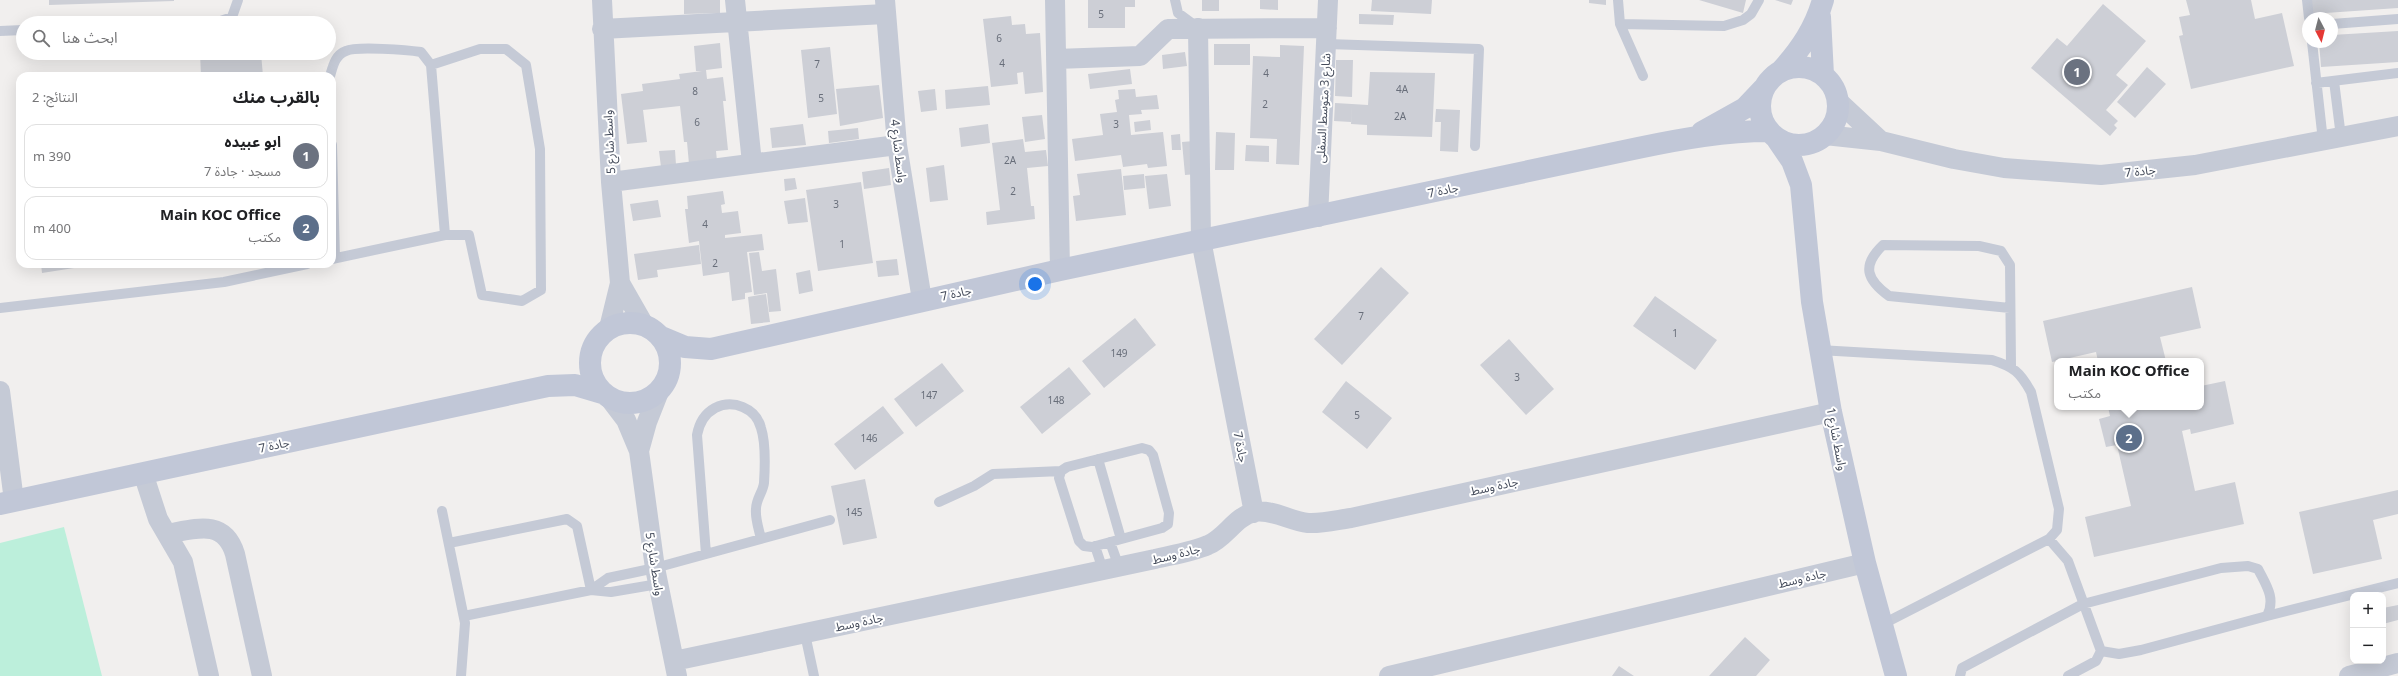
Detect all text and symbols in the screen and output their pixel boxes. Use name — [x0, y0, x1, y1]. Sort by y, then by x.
house number: 5 — [1098, 7, 1104, 21]
north arrow — [2302, 12, 2338, 48]
search box — [16, 16, 336, 60]
icon: search — [30, 27, 52, 49]
text: ابحث هنا — [62, 27, 118, 47]
house number: 6 — [996, 31, 1002, 45]
street label: شارع 3 متوسط السفلى — [1312, 53, 1335, 163]
house number: 4 — [999, 56, 1005, 70]
house number: 7 — [814, 57, 820, 71]
pin: 1 — [2064, 57, 2090, 87]
house number: 4 — [1263, 66, 1269, 80]
house number: 4A — [1396, 82, 1409, 96]
house number: 8 — [692, 84, 698, 98]
text: بالقرب منك — [233, 85, 320, 108]
text: النتائج: 2 — [32, 88, 78, 106]
house number: 5 — [818, 91, 824, 105]
house number: 2 — [1262, 97, 1268, 111]
street label: واسط شارع 5 — [599, 109, 620, 174]
house number: 2A — [1394, 109, 1407, 123]
house number: 6 — [694, 115, 700, 129]
house number: 3 — [1113, 117, 1119, 131]
street label: واسط شارع 4 — [886, 118, 911, 184]
text: ابو عبيده — [225, 131, 281, 151]
text: 390 m — [33, 147, 71, 165]
text: 1 — [302, 147, 310, 165]
house number: 2A — [1004, 153, 1017, 167]
street label: جادة 7 — [2124, 161, 2156, 181]
text: مسجد · جادة 7 — [204, 162, 281, 180]
street label: جادة 7 — [1426, 178, 1460, 202]
house number: 2 — [1010, 184, 1016, 198]
house number: 3 — [833, 197, 839, 211]
text: Main KOC Office — [160, 204, 281, 224]
house number: 4 — [702, 217, 708, 231]
text: 400 m — [33, 219, 71, 237]
text: 2 — [302, 219, 310, 237]
text: مكتب — [249, 228, 281, 246]
house number: 1 — [839, 237, 845, 251]
house number: 2 — [712, 256, 718, 270]
your location — [1025, 274, 1045, 294]
street label: جادة 7 — [939, 281, 973, 305]
house number: 7 — [1358, 309, 1364, 323]
house number: 1 — [1672, 326, 1678, 340]
house number: 149 — [1110, 346, 1128, 360]
popup — [2054, 358, 2204, 410]
text: Main KOC Office — [2069, 360, 2189, 380]
house number: 3 — [1514, 370, 1520, 384]
text: مكتب — [2069, 384, 2101, 402]
house number: 147 — [920, 388, 938, 402]
house number: 148 — [1047, 393, 1065, 407]
street label: واسط شارع 1 — [1822, 406, 1851, 472]
house number: 5 — [1354, 408, 1360, 422]
pin: 2 — [2116, 423, 2142, 453]
street label: جادة 7 — [1230, 430, 1252, 464]
house number: 146 — [860, 431, 878, 445]
street label: جادة 7 — [257, 433, 291, 457]
street label: جادة وسط — [1468, 473, 1520, 499]
house number: 145 — [845, 505, 863, 519]
street label: واسط شارع 5 — [641, 531, 668, 597]
street label: جادة وسط — [1150, 540, 1202, 568]
street label: جادة وسط — [1776, 564, 1828, 592]
map controls — [2350, 592, 2386, 664]
button: + — [2350, 592, 2386, 628]
street label: جادة وسط — [833, 609, 885, 635]
button: − — [2350, 628, 2386, 664]

